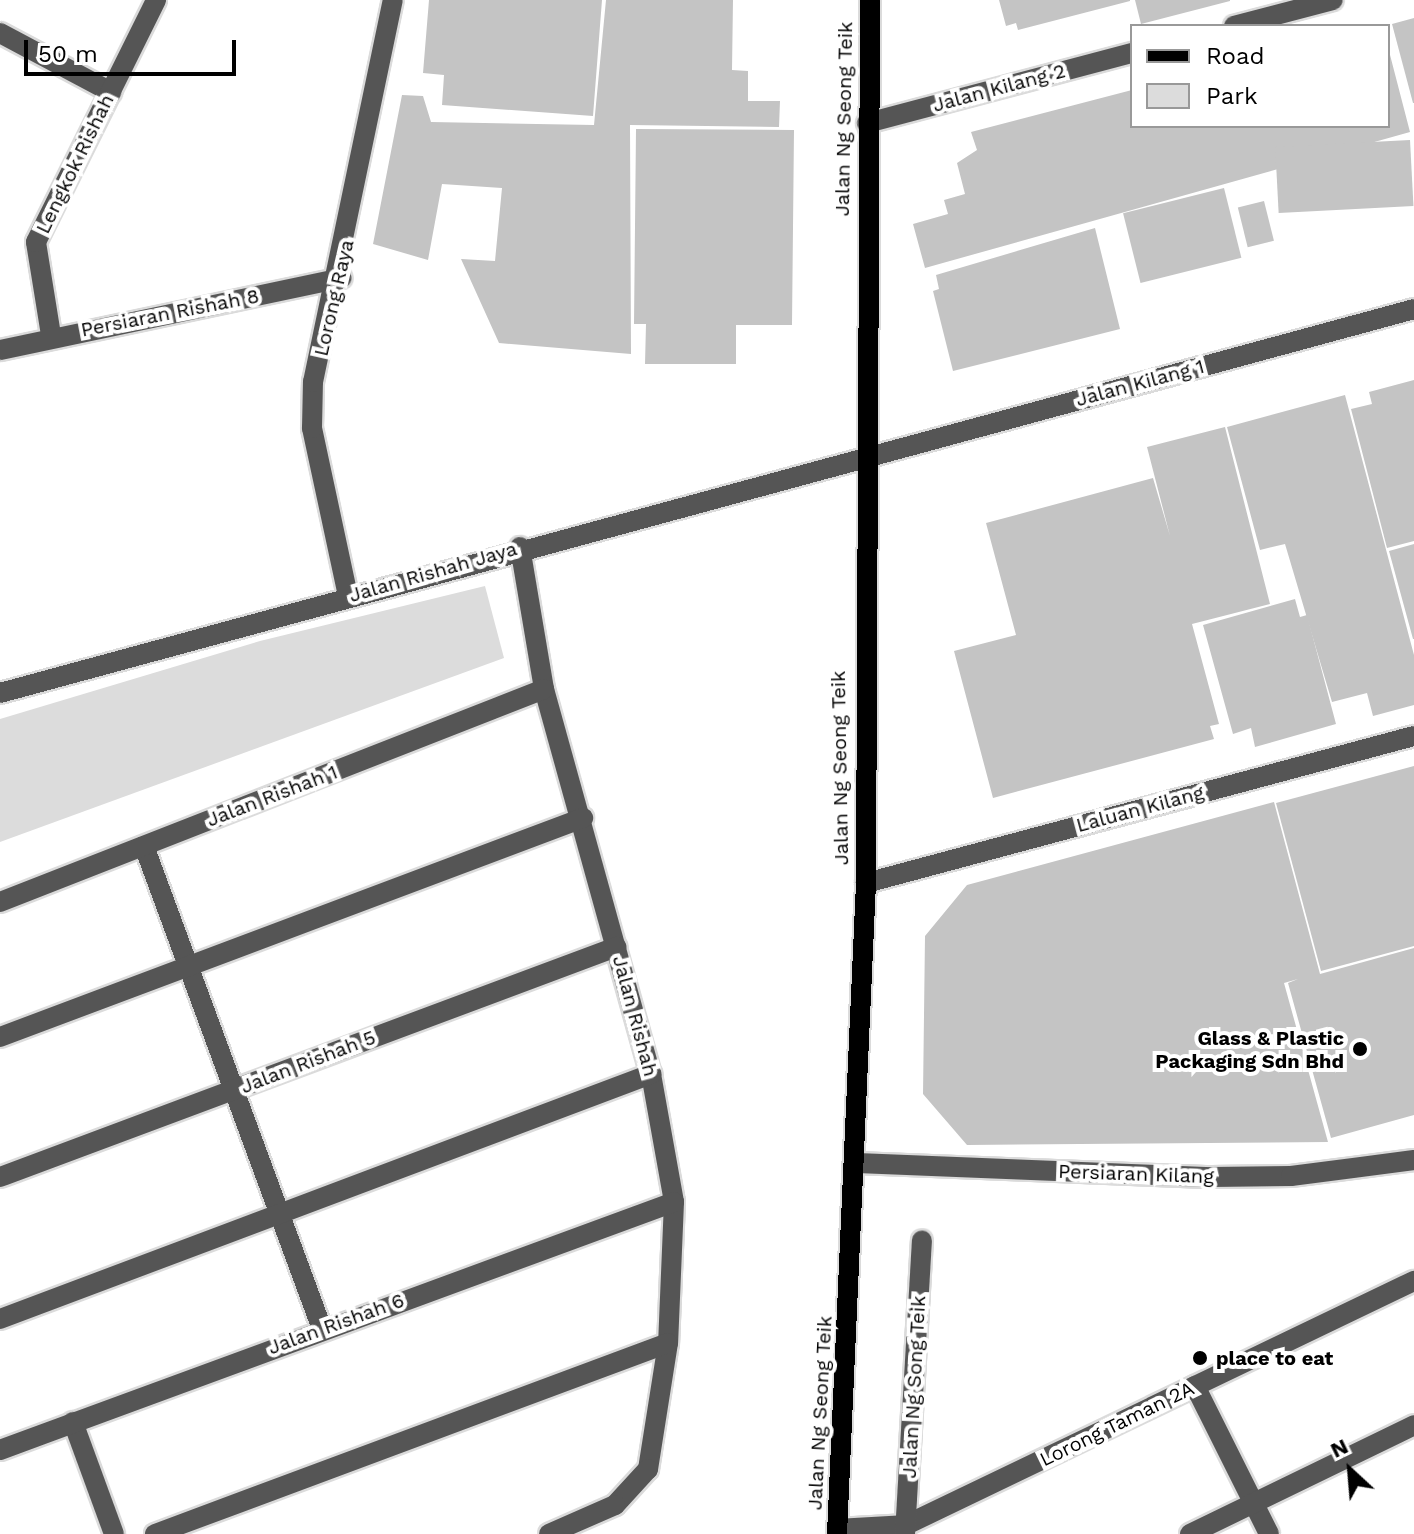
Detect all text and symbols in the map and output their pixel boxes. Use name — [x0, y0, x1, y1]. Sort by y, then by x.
street label: Jalan Ng Seong Teik — [830, 21, 858, 217]
scale bar — [28, 24, 240, 74]
legend — [1130, 24, 1390, 128]
text: 50 m — [38, 40, 98, 68]
text: Road — [1206, 42, 1265, 70]
street label: Jalan Kilang 2 — [930, 59, 1068, 117]
text: Park — [1206, 82, 1258, 110]
street label: Lengkok Rishah — [31, 90, 119, 238]
street label: Lorong Raya — [309, 237, 359, 359]
street label: Persiaran Rishah 8 — [79, 284, 261, 342]
street label: Jalan Kilang 1 — [1073, 354, 1207, 412]
street label: Jalan Rishah Jaya — [346, 536, 520, 608]
street label: Jalan Ng Seong Teik — [826, 670, 854, 866]
street label: Jalan Rishah 1 — [203, 760, 341, 832]
street label: Laluan Kilang — [1074, 780, 1206, 838]
street label: Jalan Rishah — [607, 953, 663, 1079]
street label: Jalan Rishah 5 — [237, 1025, 379, 1099]
place label: Glass & Plastic Packaging Sdn Bhd — [1155, 1026, 1344, 1073]
marker: Glass & Plastic Packaging Sdn Bhd — [1351, 1040, 1369, 1058]
street label: Persiaran Kilang — [1058, 1159, 1214, 1189]
street label: Jalan Rishah 6 — [265, 1288, 407, 1360]
street label: Jalan Ng Song Teik — [897, 1295, 931, 1479]
street label: Jalan Ng Seong Teik — [803, 1315, 837, 1511]
place label: place to eat — [1216, 1346, 1333, 1370]
marker: place to eat — [1191, 1349, 1209, 1367]
street label: Lorong Taman 2A — [1036, 1376, 1198, 1472]
north arrow — [1310, 1430, 1390, 1510]
text: N — [1326, 1433, 1352, 1463]

